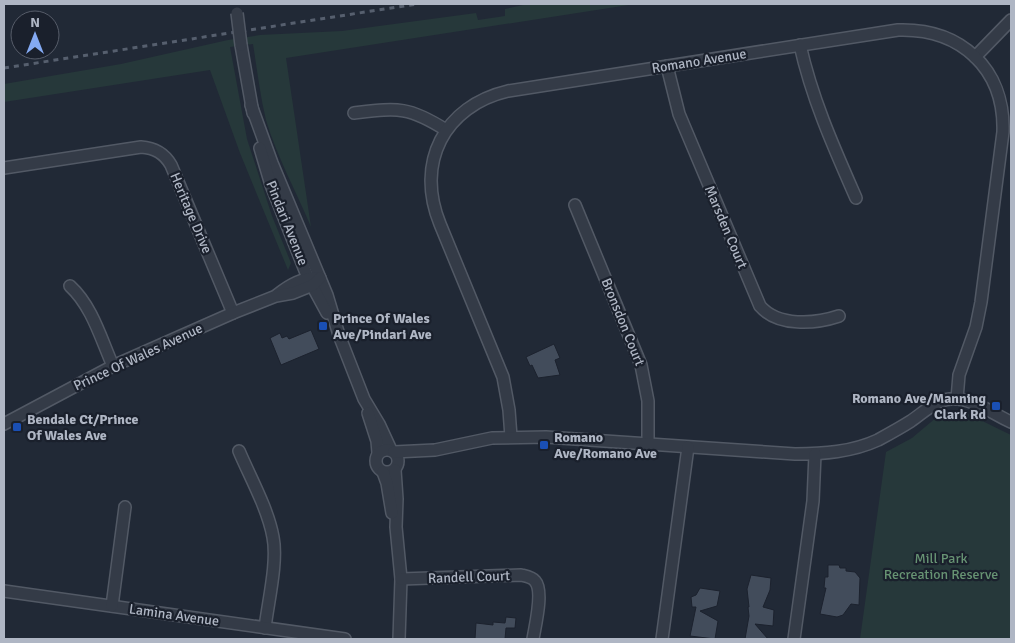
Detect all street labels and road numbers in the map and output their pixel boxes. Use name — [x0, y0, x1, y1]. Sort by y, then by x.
street label: Romano Avenue — [650, 45, 748, 77]
street label: Heritage Drive — [166, 170, 216, 256]
street label: Pindari Avenue — [262, 178, 312, 268]
street label: Marsden Court — [701, 183, 751, 271]
street label: Bronsdon Court — [598, 276, 648, 368]
street label: Prince Of Wales Avenue — [71, 320, 205, 394]
street label: Randell Court — [428, 567, 510, 587]
street label: Lamina Avenue — [128, 600, 220, 630]

